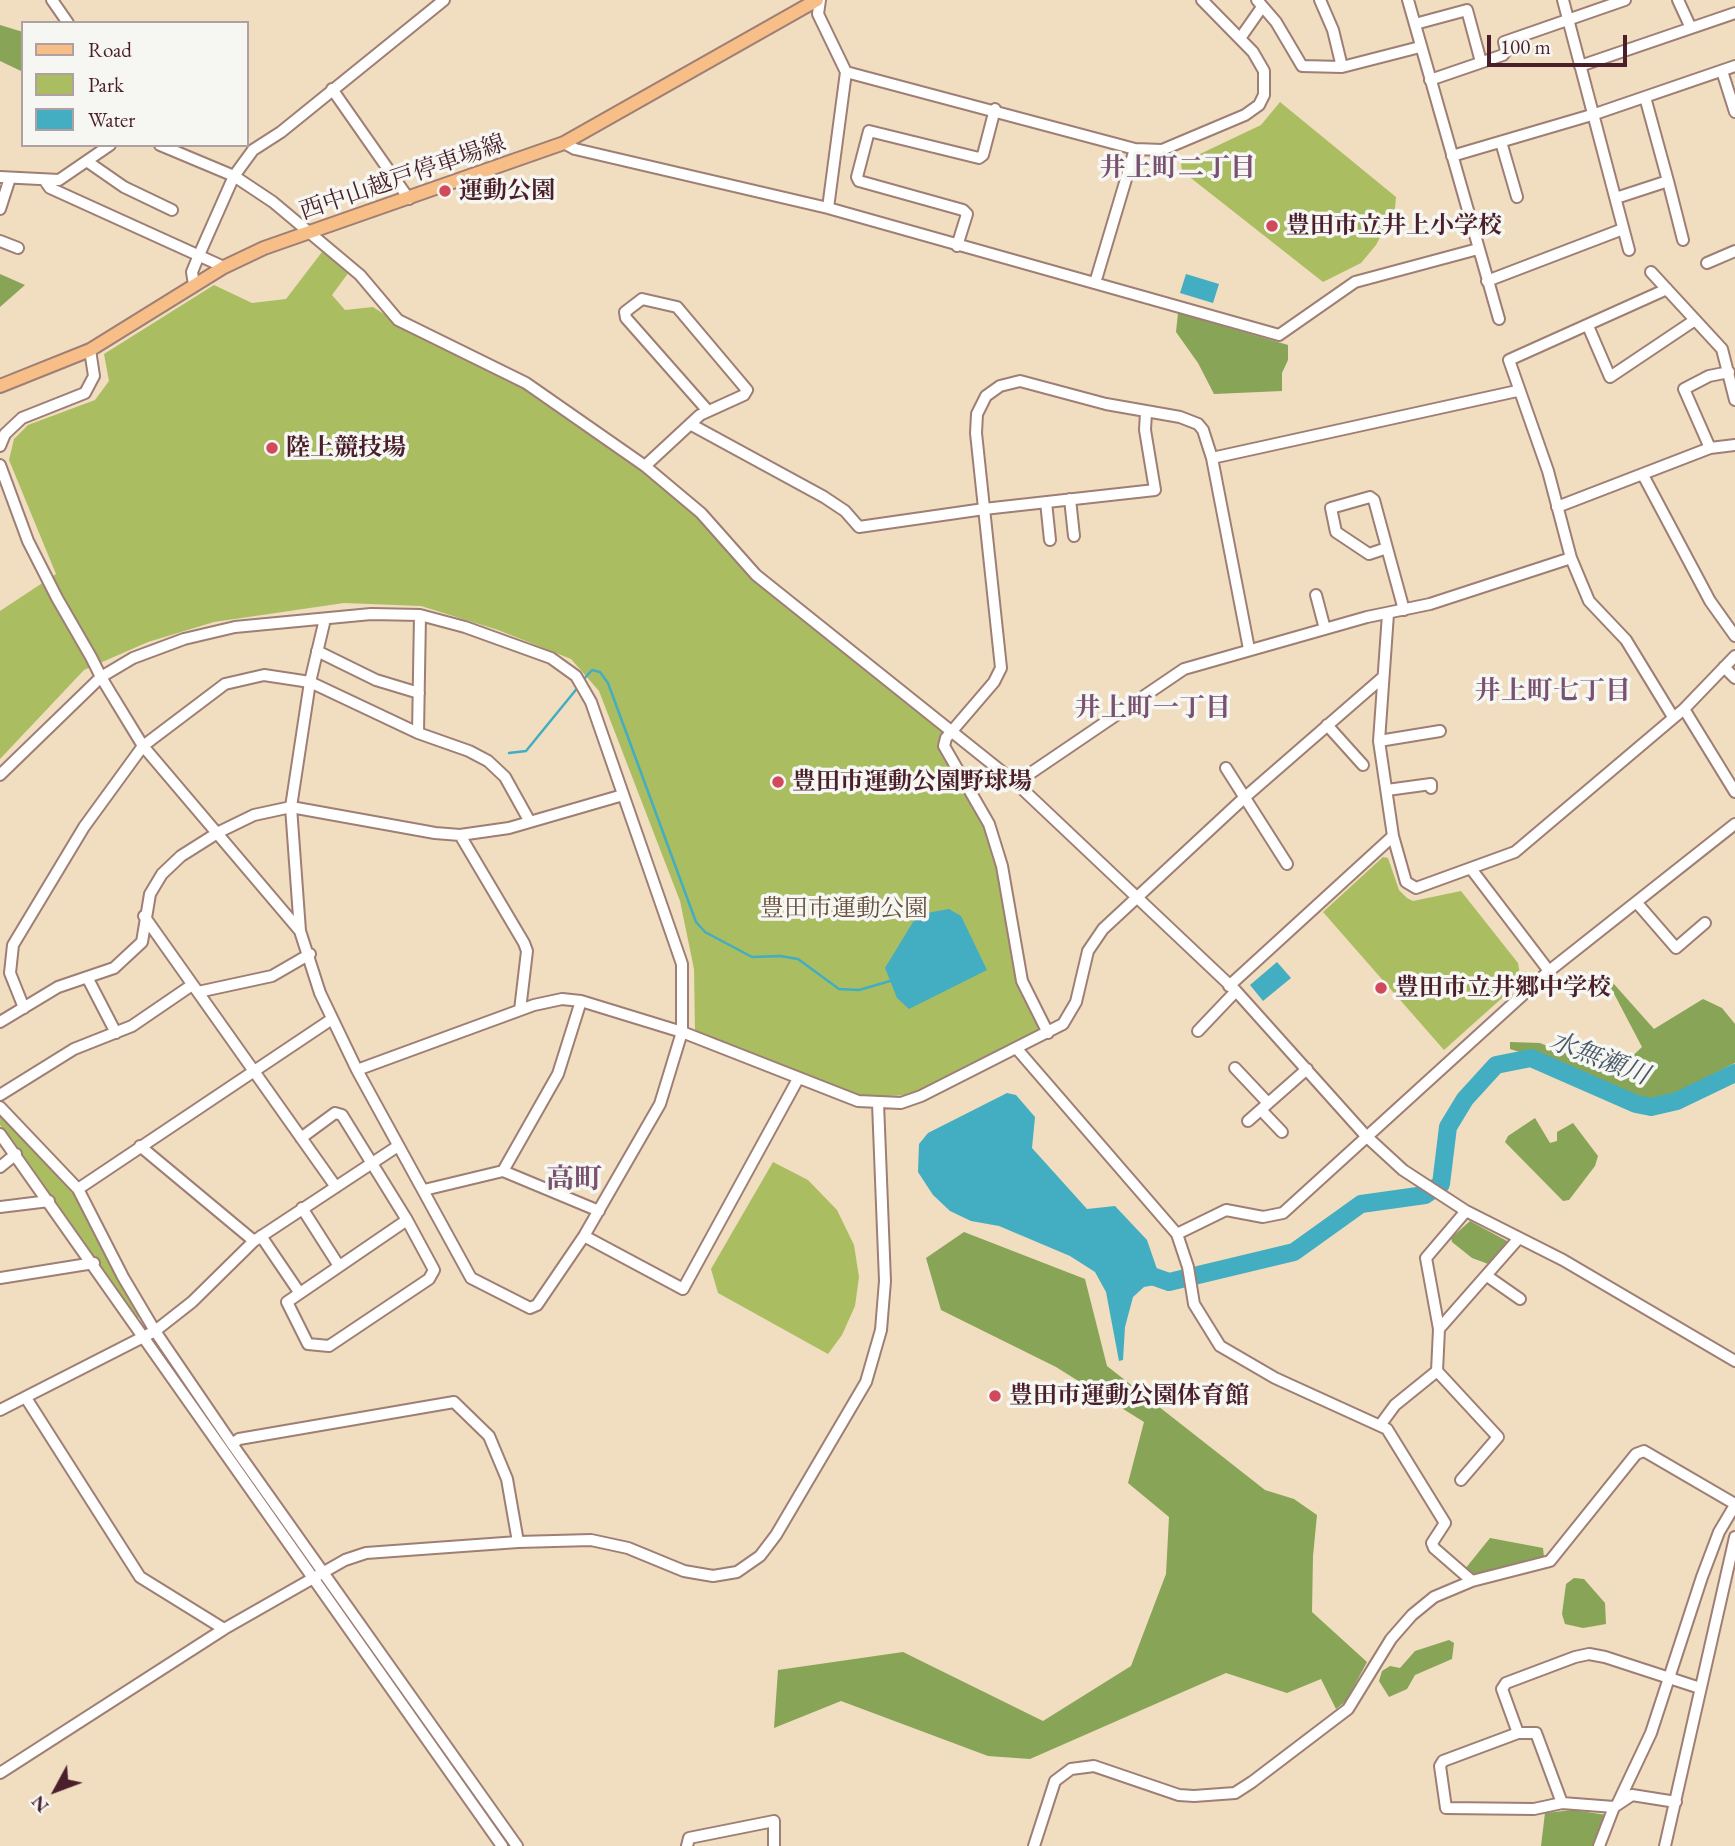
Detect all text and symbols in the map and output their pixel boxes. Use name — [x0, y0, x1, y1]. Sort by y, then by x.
legend — [21, 21, 248, 147]
scale bar — [1490, 21, 1630, 65]
text: 100 m — [1500, 33, 1551, 60]
text: Road — [88, 36, 132, 63]
text: Park — [88, 71, 124, 98]
text: Water — [88, 106, 135, 133]
street label: 西中山越戸停車場線 — [296, 129, 510, 227]
district label: 井上町二丁目 — [1100, 153, 1256, 185]
place label: 運動公園 — [459, 177, 555, 205]
marker: 運動公園 — [437, 183, 453, 199]
place label: 豊田市立井上小学校 — [1286, 212, 1502, 240]
marker: 豊田市立井上小学校 — [1264, 218, 1280, 234]
place label: 陸上競技場 — [286, 434, 406, 462]
marker: 陸上競技場 — [264, 440, 280, 456]
district label: 井上町七丁目 — [1475, 676, 1631, 708]
district label: 井上町一丁目 — [1075, 693, 1231, 725]
place label: 豊田市運動公園野球場 — [792, 768, 1032, 796]
marker: 豊田市運動公園野球場 — [770, 774, 786, 790]
park label: 豊田市運動公園 — [760, 895, 928, 923]
place label: 豊田市立井郷中学校 — [1395, 974, 1611, 1002]
marker: 豊田市立井郷中学校 — [1373, 980, 1389, 996]
water label: 水無瀬川 — [1545, 1026, 1653, 1092]
district label: 高町 — [546, 1163, 602, 1197]
place label: 豊田市運動公園体育館 — [1009, 1382, 1249, 1410]
marker: 豊田市運動公園体育館 — [987, 1388, 1003, 1404]
north arrow — [21, 1755, 91, 1825]
text: N — [25, 1790, 54, 1818]

